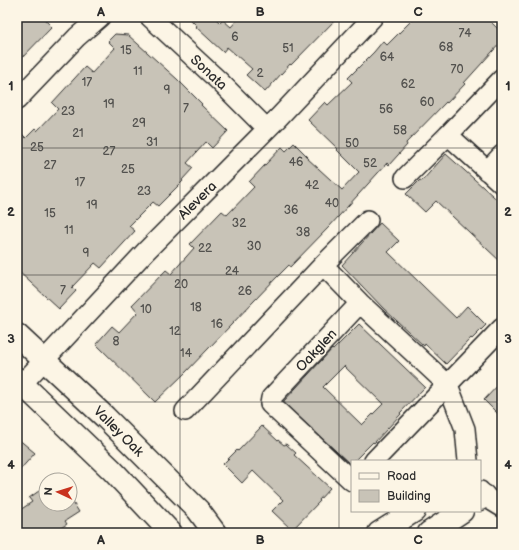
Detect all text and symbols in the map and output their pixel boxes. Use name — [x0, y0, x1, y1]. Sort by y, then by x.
text: A — [96, 4, 105, 20]
text: B — [255, 4, 265, 20]
text: C — [413, 4, 423, 20]
house number: 74 — [458, 26, 472, 41]
house number: 6 — [231, 30, 239, 45]
house number: 68 — [439, 40, 453, 55]
house number: 51 — [282, 41, 294, 56]
house number: 15 — [120, 43, 132, 58]
house number: 64 — [380, 50, 395, 65]
street label: Sonata — [187, 51, 231, 94]
house number: 70 — [451, 62, 463, 77]
house number: 11 — [133, 64, 143, 79]
house number: 2 — [256, 66, 264, 81]
house number: 17 — [82, 75, 92, 90]
house number: 62 — [401, 77, 415, 92]
text: 1 — [8, 78, 14, 94]
text: 1 — [505, 78, 511, 94]
house number: 9 — [164, 83, 171, 98]
house number: 60 — [420, 95, 434, 110]
house number: 19 — [103, 97, 115, 112]
house number: 7 — [183, 101, 189, 116]
house number: 56 — [379, 102, 393, 117]
house number: 23 — [61, 104, 75, 119]
house number: 29 — [132, 116, 146, 131]
house number: 58 — [393, 123, 407, 138]
house number: 21 — [72, 126, 84, 141]
house number: 31 — [146, 135, 158, 150]
house number: 50 — [345, 136, 359, 151]
house number: 25 — [30, 140, 44, 155]
house number: 27 — [103, 144, 116, 159]
house number: 46 — [289, 155, 303, 170]
house number: 52 — [363, 156, 377, 171]
house number: 27 — [44, 158, 57, 173]
house number: 25 — [121, 162, 135, 177]
house number: 17 — [75, 175, 85, 190]
street label: Alevera — [175, 178, 220, 223]
house number: 42 — [305, 178, 319, 193]
house number: 23 — [137, 184, 151, 199]
house number: 40 — [325, 196, 339, 211]
house number: 19 — [86, 198, 98, 213]
house number: 36 — [284, 203, 298, 218]
text: 2 — [7, 204, 15, 220]
text: 2 — [504, 204, 512, 220]
house number: 15 — [44, 206, 56, 221]
house number: 32 — [232, 216, 246, 231]
house number: 11 — [64, 223, 74, 238]
house number: 38 — [296, 225, 310, 240]
house number: 30 — [247, 239, 261, 254]
house number: 22 — [198, 241, 212, 256]
house number: 9 — [83, 246, 90, 261]
house number: 24 — [225, 264, 240, 279]
house number: 20 — [174, 277, 188, 292]
house number: 7 — [60, 283, 66, 298]
house number: 26 — [238, 284, 252, 299]
house number: 18 — [190, 300, 202, 315]
house number: 10 — [140, 302, 152, 317]
house number: 16 — [211, 317, 223, 332]
house number: 12 — [169, 324, 181, 339]
street label: Oakglen — [292, 325, 340, 375]
text: 3 — [7, 331, 15, 347]
text: 3 — [504, 331, 512, 347]
house number: 8 — [113, 334, 120, 349]
house number: 14 — [180, 346, 193, 361]
street label: Valley Oak — [90, 403, 147, 460]
text: 4 — [7, 457, 15, 473]
text: 4 — [504, 457, 512, 473]
legend — [351, 460, 481, 512]
text: Road — [387, 469, 416, 484]
north arrow — [38, 472, 78, 512]
text: N — [42, 487, 55, 496]
text: Building — [387, 489, 431, 504]
text: A — [96, 532, 105, 548]
text: B — [255, 532, 265, 548]
text: C — [413, 532, 423, 548]

